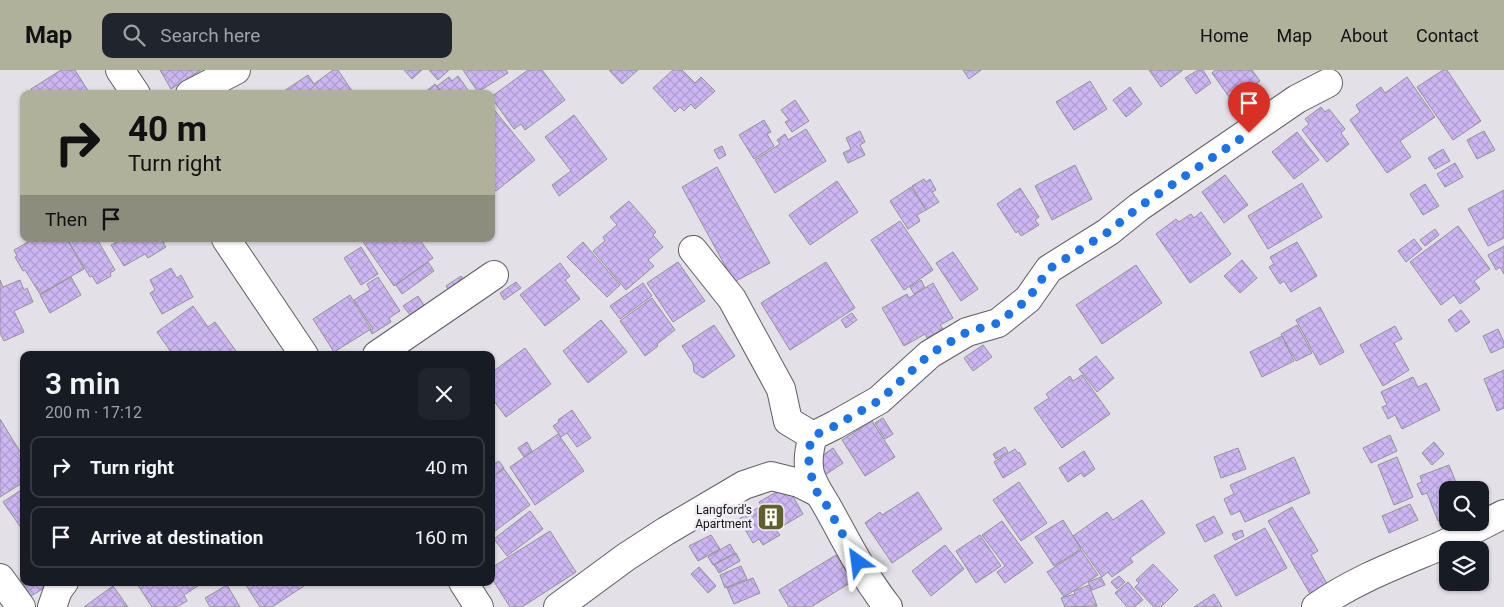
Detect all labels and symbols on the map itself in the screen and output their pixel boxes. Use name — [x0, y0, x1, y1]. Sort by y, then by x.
pin — [1228, 82, 1270, 133]
building icon: Langford's Apartment — [756, 502, 786, 532]
place label: Langford's Apartment — [695, 503, 752, 531]
position arrow — [831, 535, 883, 587]

